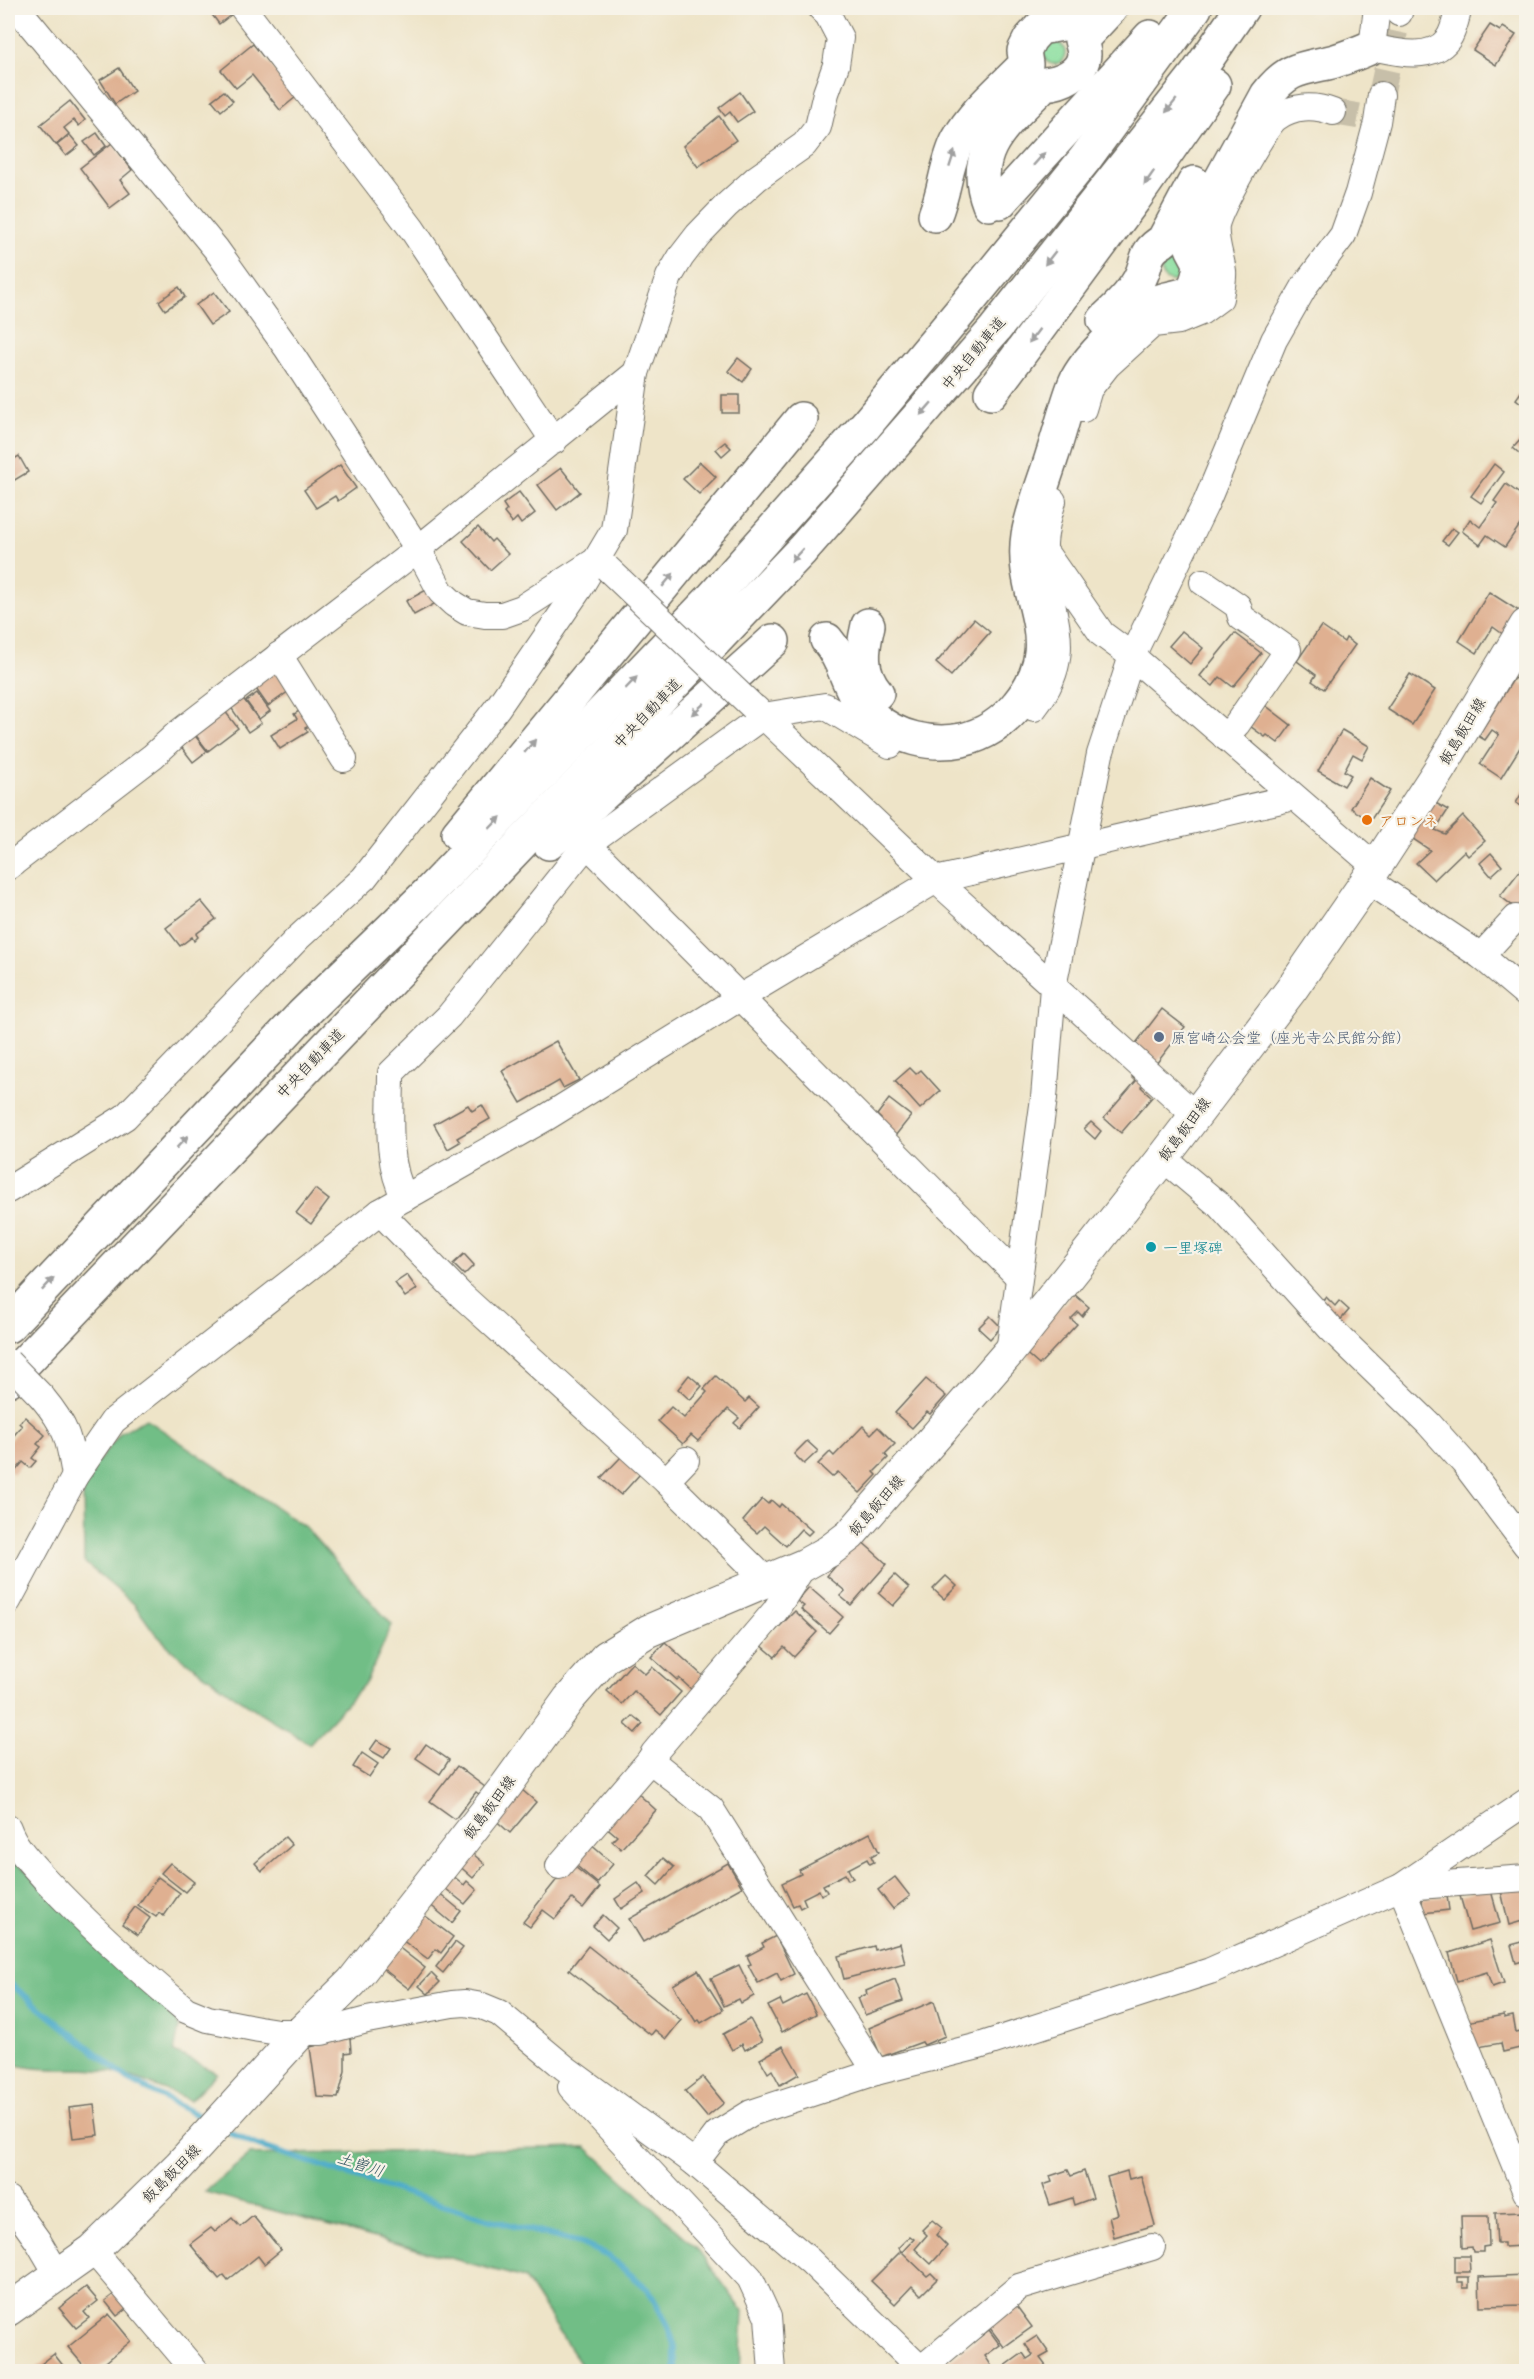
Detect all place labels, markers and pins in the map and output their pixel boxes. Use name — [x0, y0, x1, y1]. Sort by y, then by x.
place label: アロンネ — [1379, 811, 1438, 830]
marker: アロンネ — [1360, 813, 1374, 827]
place label: 原宮崎公会堂（座光寺公民館分館） — [1171, 1028, 1411, 1047]
marker: 原宮崎公会堂（座光寺公民館分館） — [1152, 1030, 1166, 1044]
place label: 一里塚碑 — [1163, 1238, 1223, 1257]
marker: 一里塚碑 — [1144, 1240, 1158, 1254]

